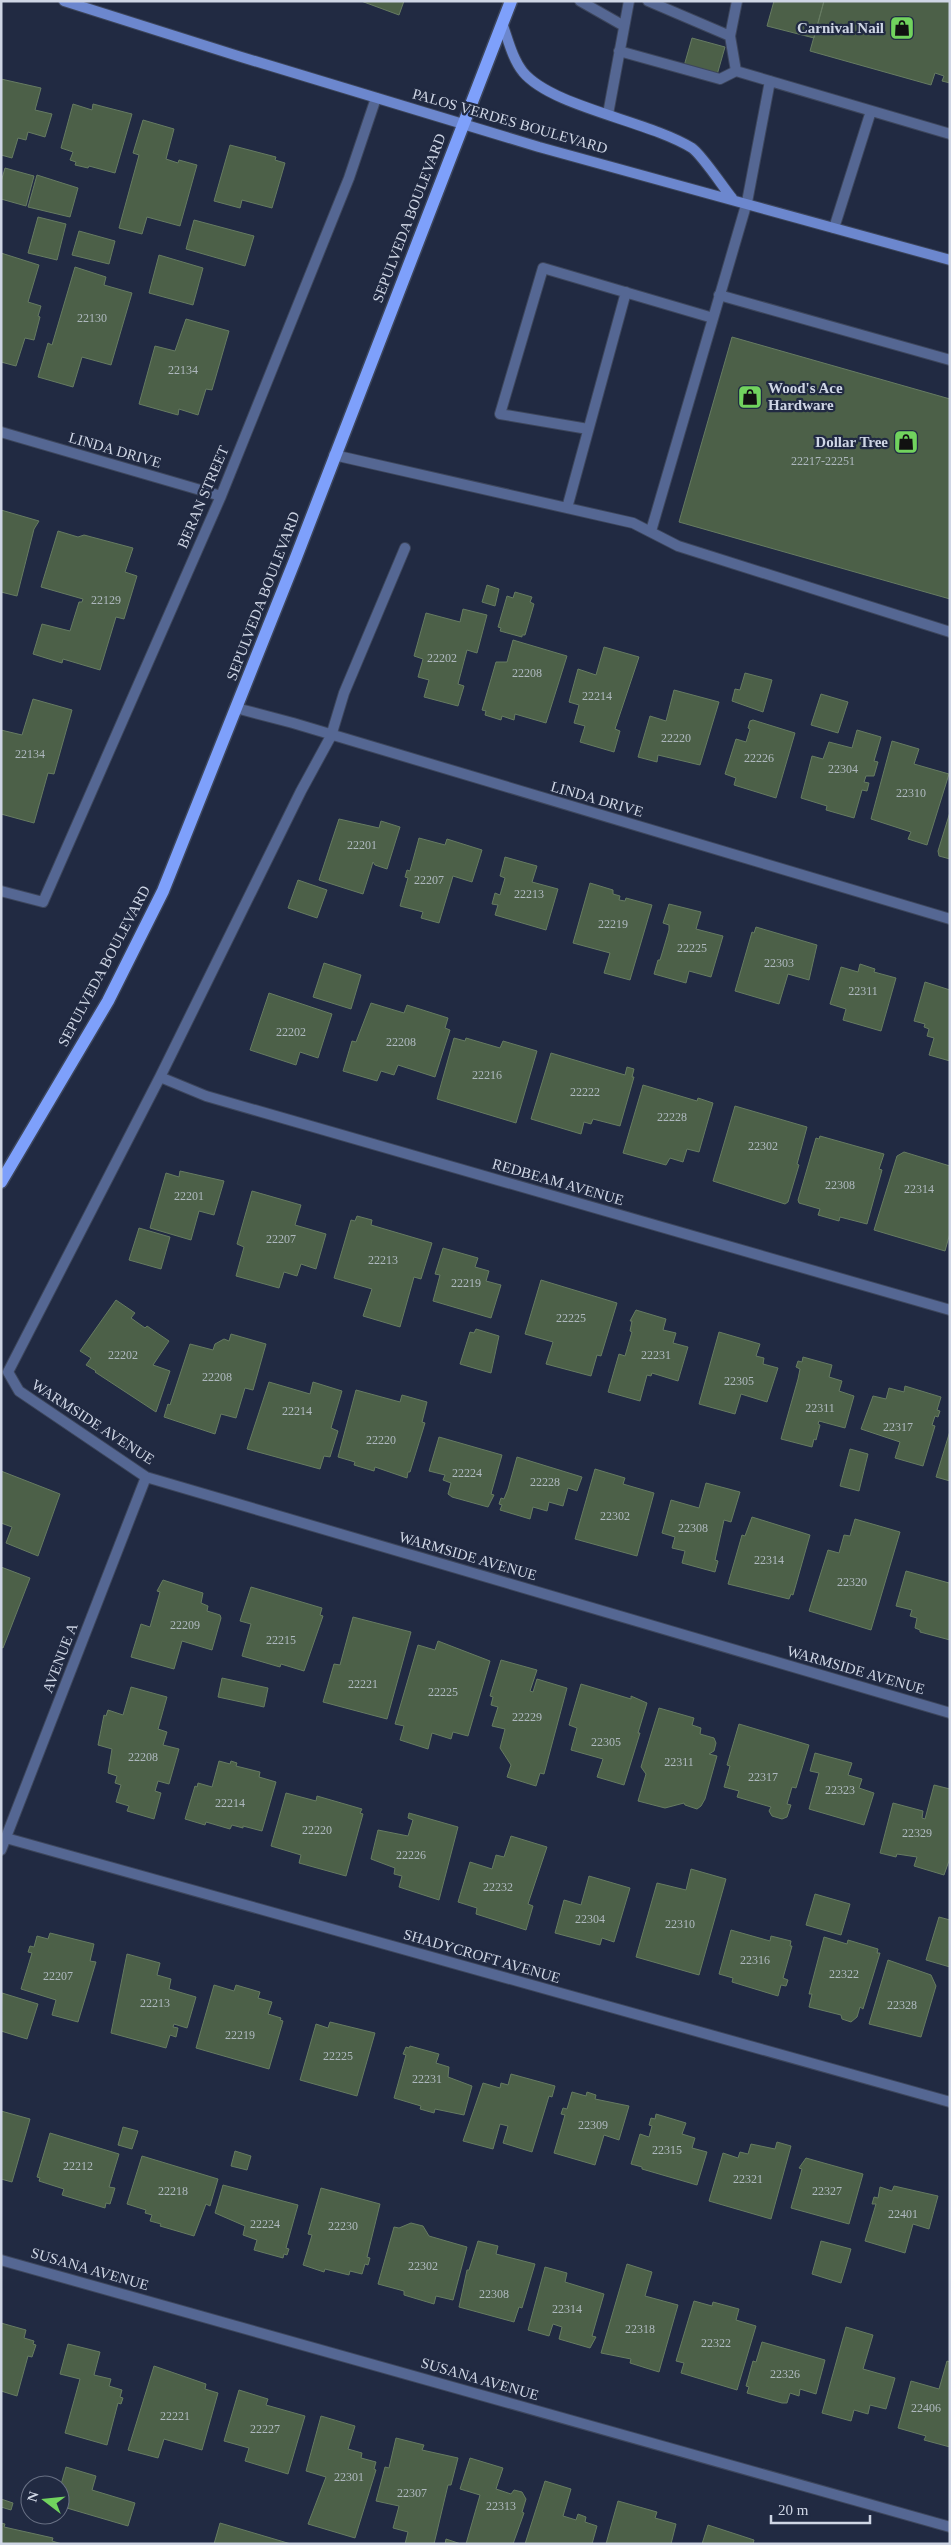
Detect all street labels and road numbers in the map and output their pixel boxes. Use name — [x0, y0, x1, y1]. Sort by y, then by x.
street label: PALOS VERDES BOULEVARD — [411, 85, 610, 157]
street label: SEPULVEDA BOULEVARD — [369, 131, 449, 305]
street label: LINDA DRIVE — [67, 429, 163, 471]
street label: BERAN STREET — [174, 443, 232, 551]
street label: SEPULVEDA BOULEVARD — [223, 509, 303, 683]
street label: LINDA DRIVE — [549, 778, 645, 820]
street label: SEPULVEDA BOULEVARD — [55, 883, 153, 1049]
street label: REDBEAM AVENUE — [490, 1156, 626, 1208]
street label: WARMSIDE AVENUE — [29, 1376, 157, 1468]
street label: WARMSIDE AVENUE — [397, 1529, 539, 1583]
street label: AVENUE A — [39, 1621, 81, 1695]
street label: WARMSIDE AVENUE — [785, 1643, 927, 1697]
street label: SHADYCROFT AVENUE — [402, 1926, 562, 1986]
street label: SUSANA AVENUE — [29, 2245, 151, 2293]
street label: SUSANA AVENUE — [419, 2355, 541, 2403]

